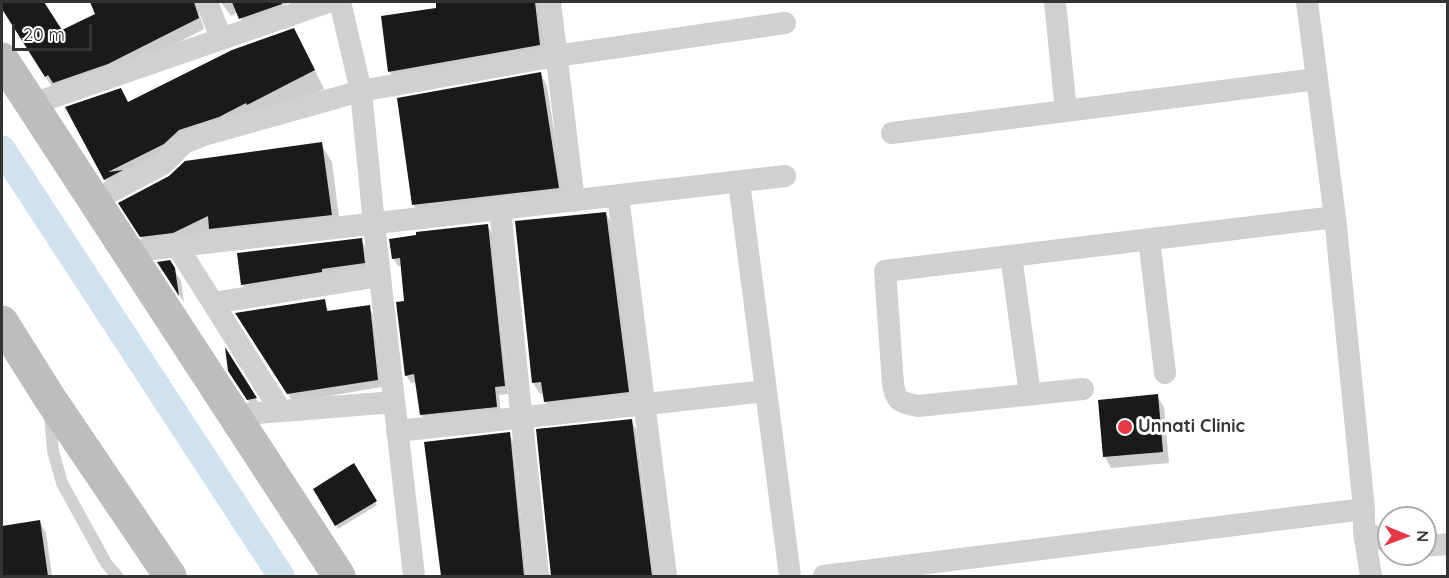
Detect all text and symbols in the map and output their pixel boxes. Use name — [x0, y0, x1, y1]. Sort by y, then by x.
scale bar — [15, 12, 94, 50]
text: 20 m — [23, 23, 65, 46]
place label: Unnati Clinic — [1138, 416, 1245, 438]
marker: Unnati Clinic — [1116, 418, 1134, 436]
north arrow — [1377, 506, 1437, 566]
text: N — [1413, 530, 1433, 542]

